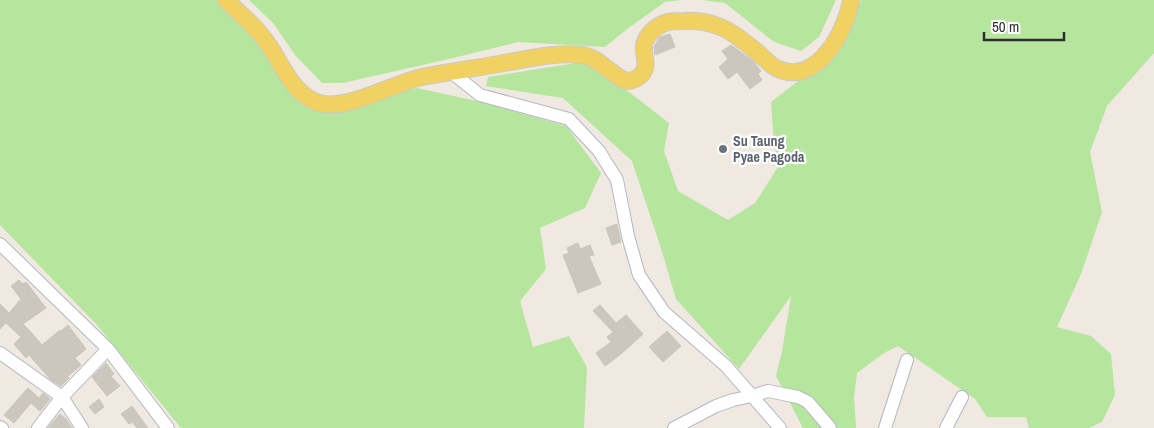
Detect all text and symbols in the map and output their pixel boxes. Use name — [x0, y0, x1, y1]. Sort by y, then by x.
scale bar — [984, 10, 1064, 42]
text: 50 m — [992, 16, 1019, 37]
place label: Su Taung Pyae Pagoda — [733, 132, 805, 166]
marker: Su Taung Pyae Pagoda — [717, 143, 729, 155]

